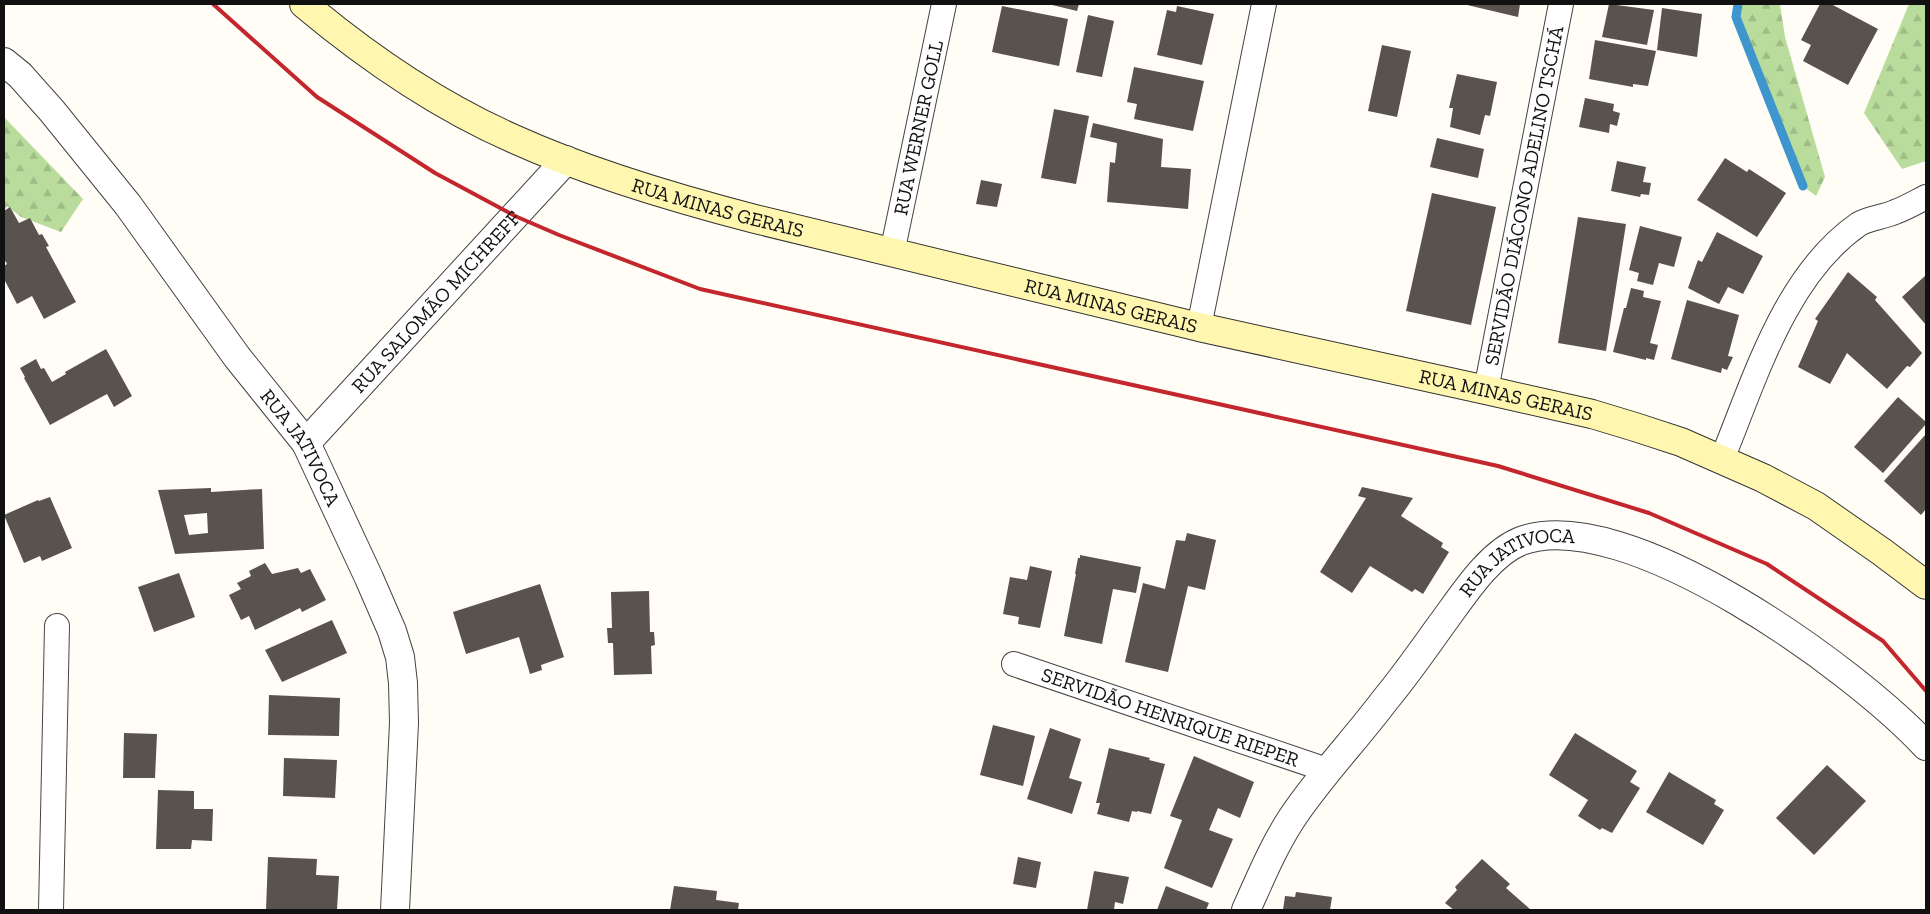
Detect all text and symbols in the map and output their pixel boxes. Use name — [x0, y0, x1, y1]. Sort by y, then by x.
street label: SERVIDÃO DIÁCONO ADELINO TSCHÁ — [1479, 23, 1569, 367]
street label: RUA WERNER GOLL — [888, 38, 948, 217]
street label: RUA MINAS GERAIS — [629, 173, 806, 242]
street label: RUA SALOMÃO MICHREFF — [346, 206, 525, 398]
street label: RUA MINAS GERAIS — [1022, 273, 1200, 338]
street label: RUA MINAS GERAIS — [1417, 364, 1595, 426]
street label: RUA JATIVOCA — [255, 384, 346, 511]
street label: RUA JATIVOCA — [1454, 523, 1577, 601]
street label: SERVIDÃO HENRIQUE RIEPER — [1038, 662, 1303, 772]

